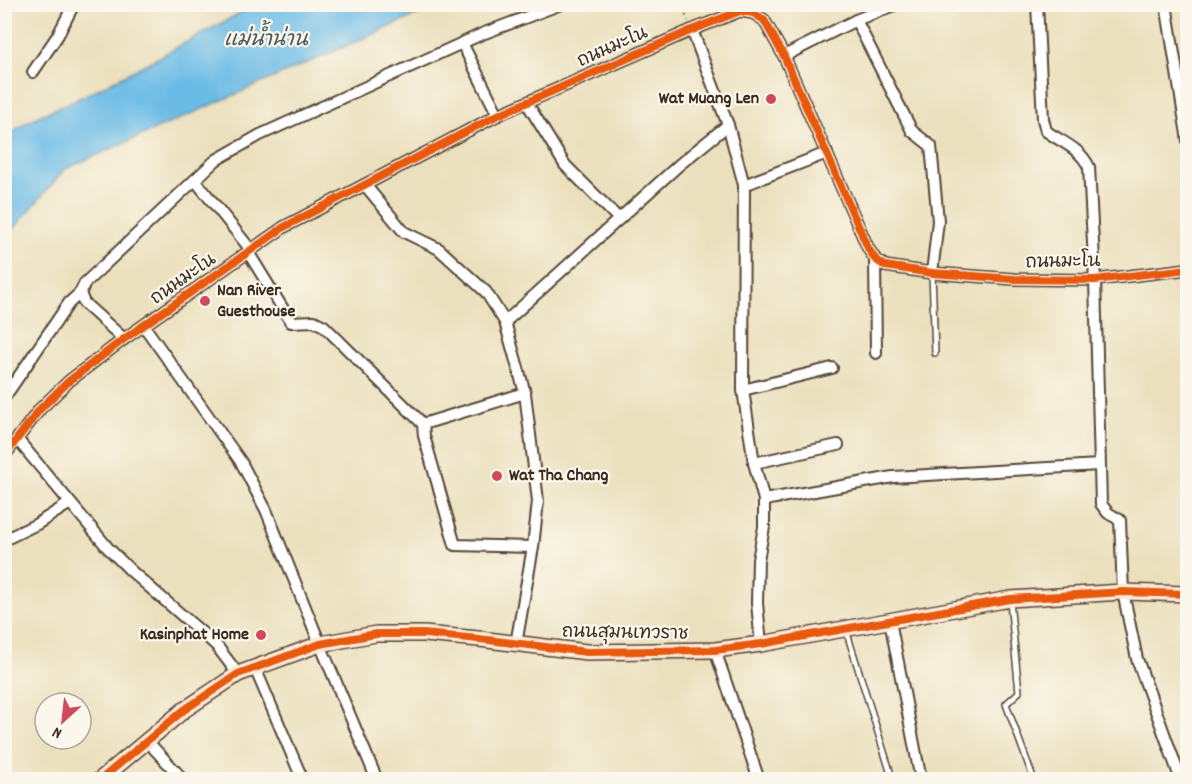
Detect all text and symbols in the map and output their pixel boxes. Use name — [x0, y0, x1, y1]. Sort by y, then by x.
street label: ถนนมะโน — [572, 18, 653, 75]
water label: แม่น้ำน่าน — [224, 20, 309, 55]
place label: Wat Muang Len — [659, 87, 759, 112]
marker: Wat Muang Len — [764, 92, 778, 106]
street label: ถนนมะโน — [144, 246, 222, 312]
street label: ถนนมะโน — [1025, 247, 1101, 276]
place label: Nan River Guesthouse — [217, 279, 296, 325]
marker: Nan River Guesthouse — [198, 294, 212, 308]
place label: Wat Tha Chang — [509, 464, 608, 489]
marker: Wat Tha Chang — [490, 469, 504, 483]
street label: ถนนสุมนเทวราช — [562, 620, 688, 648]
place label: Kasinphat Home — [140, 623, 249, 648]
marker: Kasinphat Home — [254, 628, 268, 642]
north arrow — [33, 691, 93, 751]
text: N — [48, 720, 66, 744]

